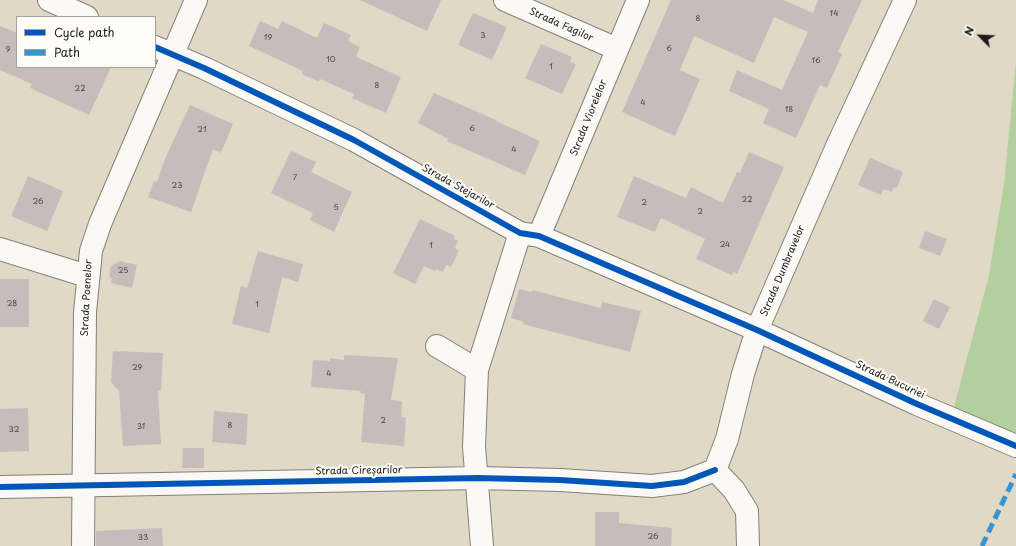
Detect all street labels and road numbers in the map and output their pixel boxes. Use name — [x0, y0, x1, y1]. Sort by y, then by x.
street label: Strada Fagilor — [527, 5, 595, 45]
street label: Strada Viorelelor — [568, 78, 610, 158]
street label: Strada Stejarilor — [420, 162, 496, 212]
street label: Strada Dumbravelor — [758, 223, 808, 319]
street label: Strada Poenelor — [79, 259, 95, 337]
street label: Strada Bucuriei — [853, 359, 927, 401]
street label: Strada Cireșarilor — [315, 464, 403, 478]

